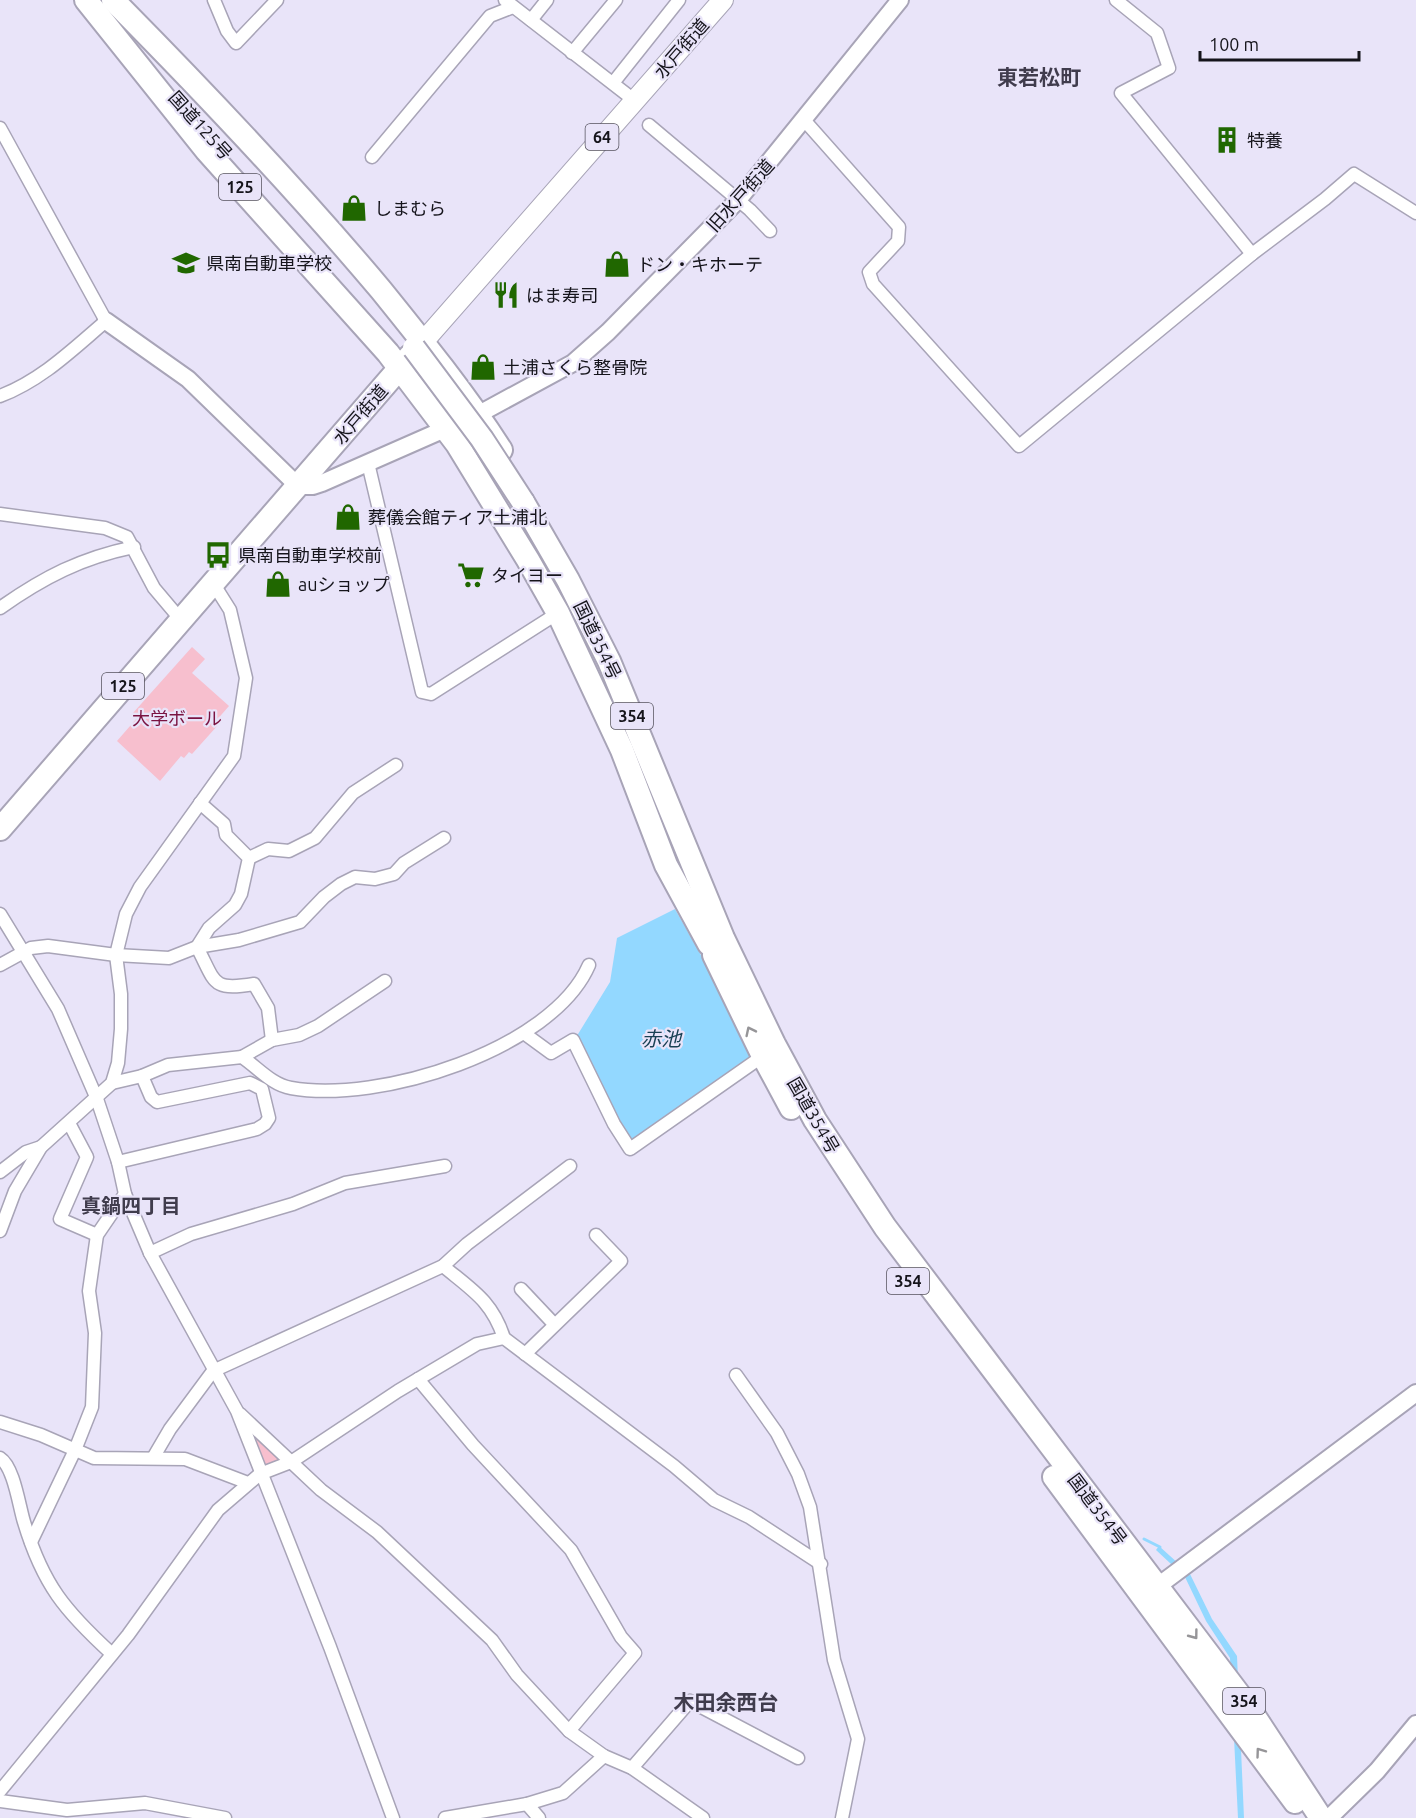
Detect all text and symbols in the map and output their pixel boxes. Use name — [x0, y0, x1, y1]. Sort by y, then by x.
street label: 水戸街道 — [650, 14, 712, 82]
scale bar — [1200, 24, 1359, 62]
text: 100 m — [1209, 34, 1259, 54]
district label: 東若松町 — [997, 65, 1081, 89]
street label: 国道125号 — [165, 87, 237, 163]
road number: 64 — [586, 124, 618, 150]
building icon: 特養 — [1212, 125, 1242, 155]
place label: 特養 — [1247, 130, 1283, 150]
street label: 旧水戸街道 — [702, 155, 778, 235]
road number: 125 — [219, 174, 261, 200]
shop icon: しまむら — [339, 193, 369, 223]
place label: しまむら — [374, 198, 446, 218]
school or university icon: 県南自動車学校 — [171, 248, 201, 278]
shop icon: ドン・キホーテ — [602, 249, 632, 279]
place label: 県南自動車学校 — [206, 253, 332, 273]
place label: ドン・キホーテ — [637, 254, 763, 274]
restaurant icon: はま寿司 — [491, 280, 521, 310]
place label: はま寿司 — [526, 285, 598, 305]
shop icon: 土浦さくら整骨院 — [468, 352, 498, 382]
place label: 土浦さくら整骨院 — [503, 357, 647, 377]
street label: 水戸街道 — [329, 380, 391, 448]
shop icon: 葬儀会館ティア土浦北 — [333, 502, 363, 532]
place label: 葬儀会館ティア土浦北 — [368, 507, 547, 527]
bus stop icon: 県南自動車学校前 — [203, 540, 233, 570]
place label: 県南自動車学校前 — [238, 545, 382, 565]
supermarket icon: タイヨー — [456, 560, 486, 590]
place label: タイヨー — [491, 565, 563, 585]
shop icon: auショップ — [263, 569, 293, 599]
place label: auショップ — [298, 574, 390, 594]
street label: 国道354号 — [570, 598, 626, 682]
road number: 125 — [102, 673, 144, 699]
road number: 354 — [611, 703, 653, 729]
park label: 大学ボール — [132, 708, 222, 728]
water label: 赤池 — [641, 1027, 683, 1050]
one-way arrow — [746, 1027, 757, 1037]
street label: 国道354号 — [784, 1073, 844, 1157]
district label: 真鍋四丁目 — [81, 1194, 181, 1217]
road number: 354 — [887, 1268, 929, 1294]
street label: 国道354号 — [1065, 1469, 1131, 1549]
one-way arrow — [1186, 1629, 1197, 1640]
road number: 354 — [1223, 1688, 1265, 1714]
district label: 木田余西台 — [674, 1690, 779, 1714]
one-way arrow — [1256, 1747, 1267, 1758]

